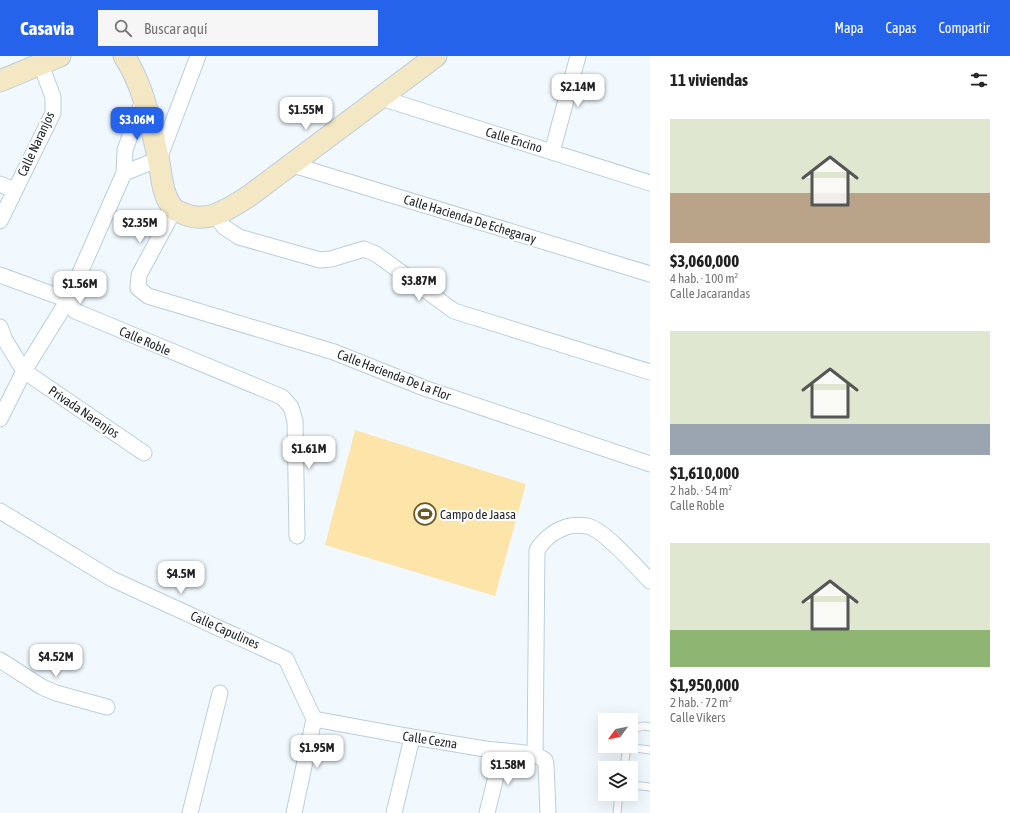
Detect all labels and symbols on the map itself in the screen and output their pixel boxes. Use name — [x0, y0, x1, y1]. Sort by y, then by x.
pin: $2.14M — [545, 74, 611, 108]
pin: $1.55M — [273, 97, 339, 131]
pin: $3.06M — [104, 107, 170, 141]
street label: Calle Naranjos — [14, 109, 58, 179]
street label: Calle Encino — [484, 124, 544, 156]
street label: Calle Hacienda De Echegaray — [402, 192, 539, 247]
pin: $2.35M — [107, 210, 173, 244]
pin: $3.87M — [386, 268, 452, 302]
pin: $1.56M — [47, 271, 113, 305]
street label: Calle Roble — [117, 323, 173, 359]
street label: Calle Hacienda De La Flor — [335, 346, 453, 404]
street label: Privada Naranjos — [46, 383, 122, 441]
pin: $1.61M — [276, 436, 342, 470]
sports icon: Campo de Jaasa — [412, 501, 438, 527]
place label: Campo de Jaasa — [440, 507, 516, 522]
pin: $4.5M — [153, 561, 209, 595]
street label: Calle Capulines — [188, 608, 262, 652]
pin: $4.52M — [23, 644, 89, 678]
north arrow — [598, 713, 638, 753]
street label: Calle Cezna — [402, 728, 458, 752]
pin: $1.95M — [284, 735, 350, 769]
pin: $1.58M — [475, 752, 541, 786]

